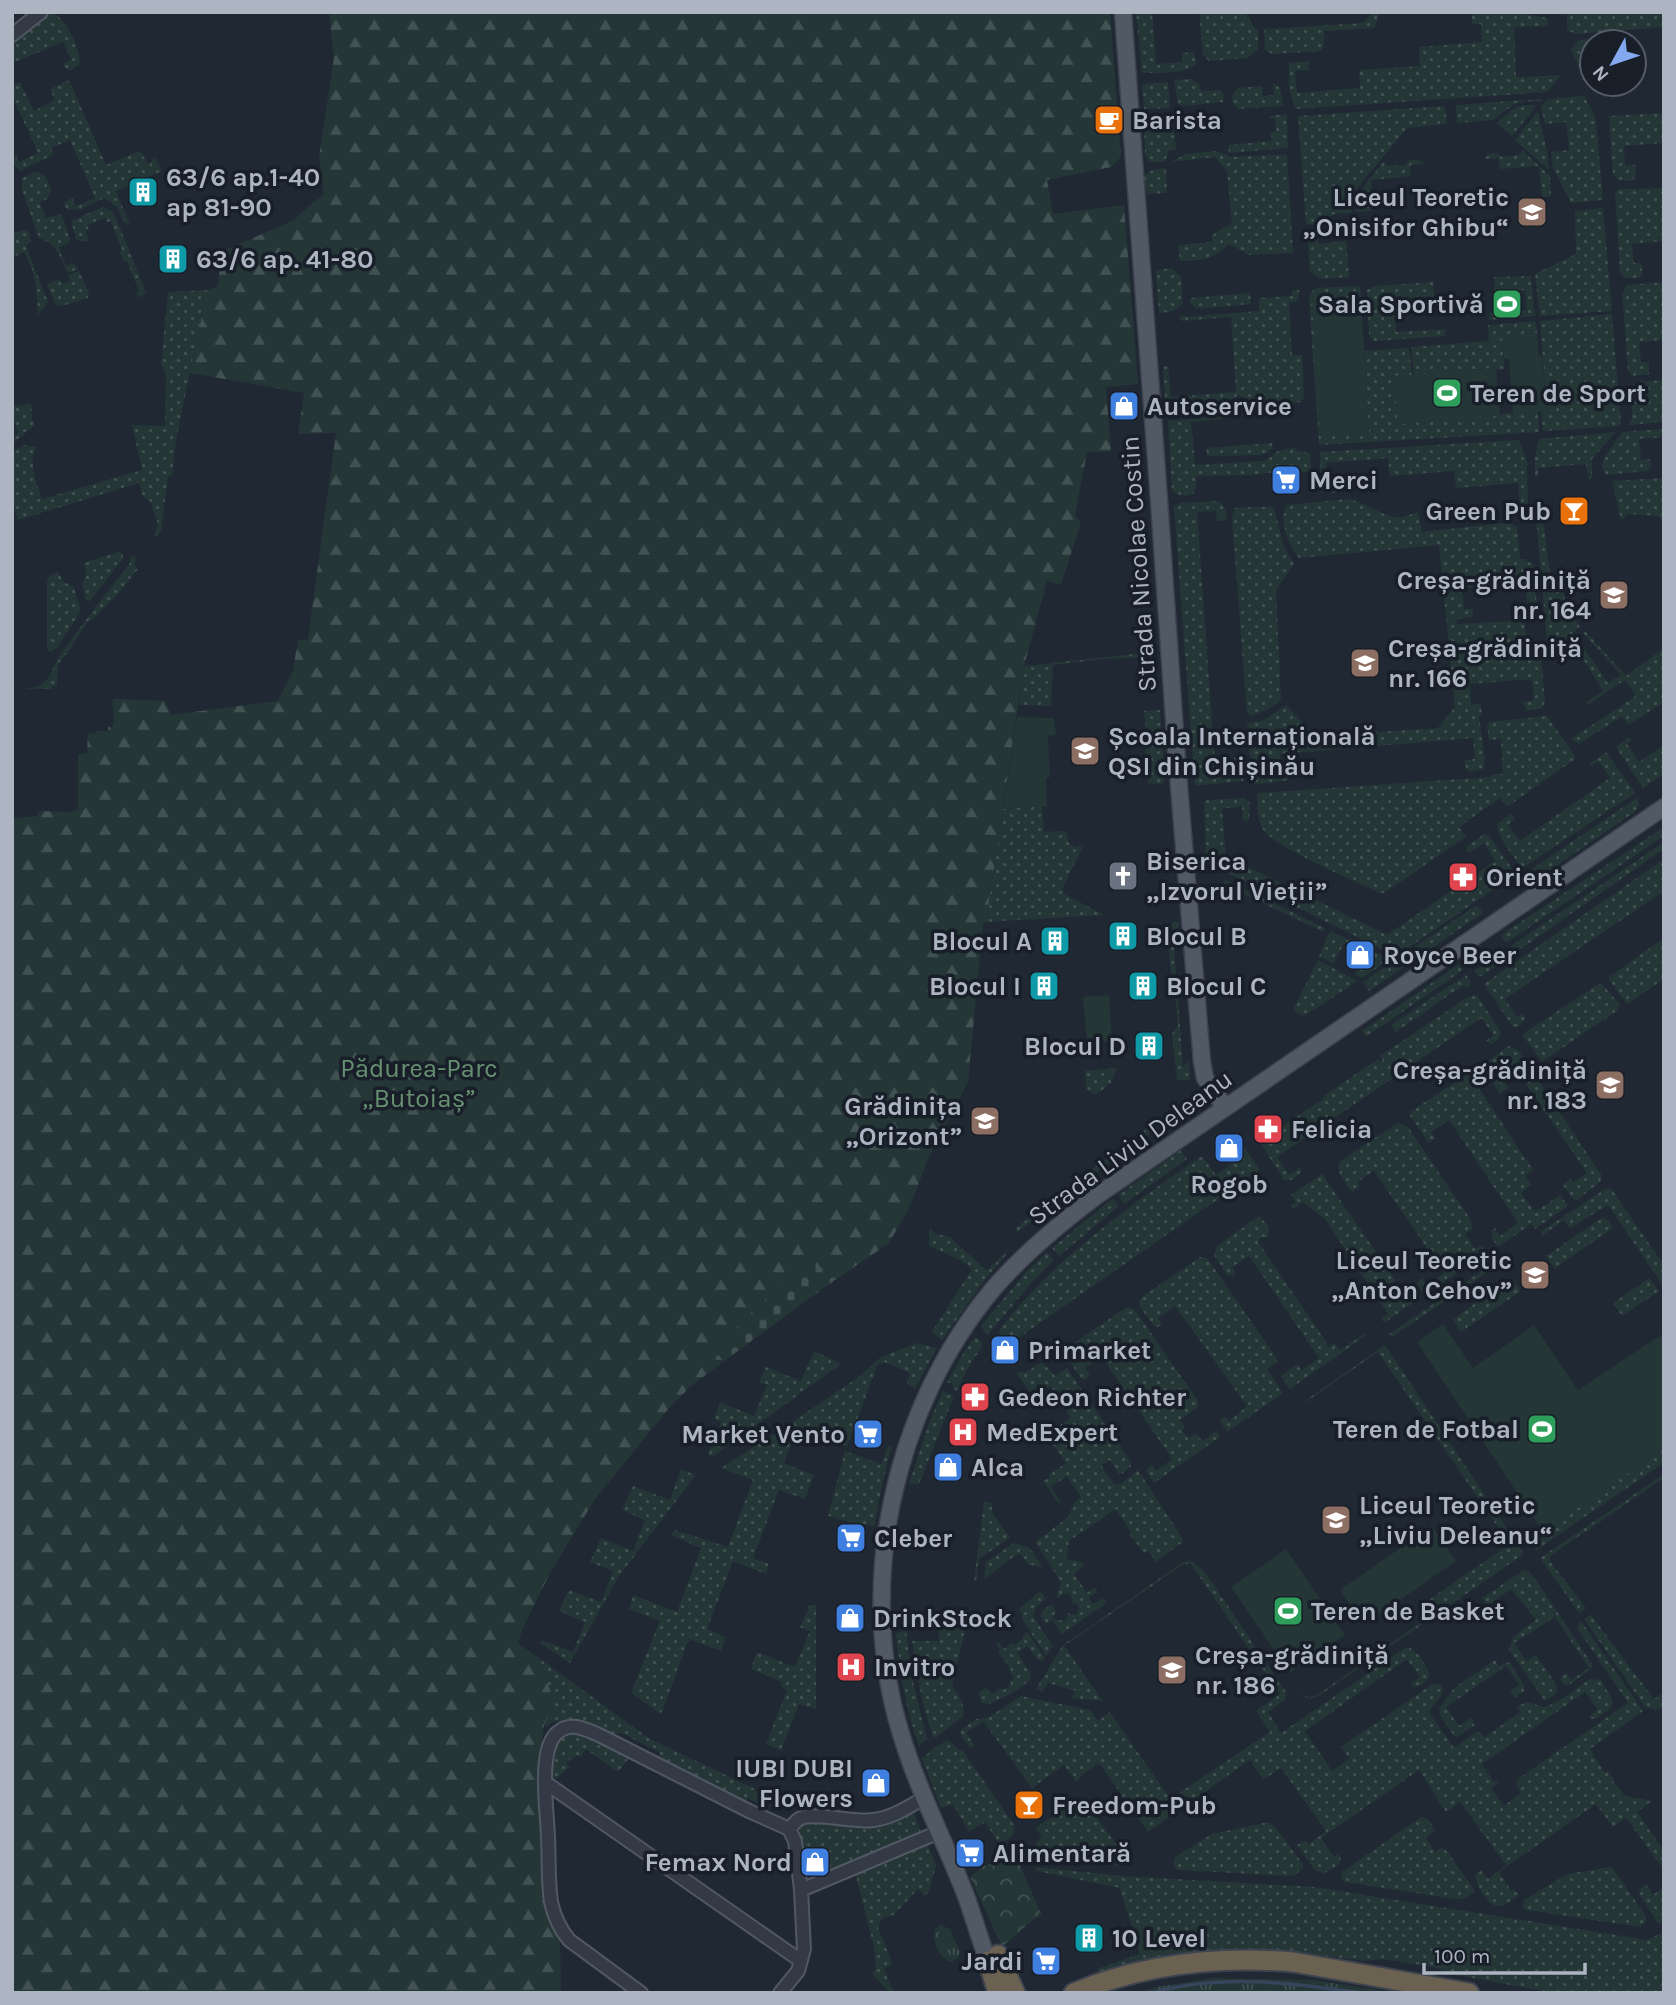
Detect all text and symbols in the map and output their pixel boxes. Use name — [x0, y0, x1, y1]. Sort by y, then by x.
north arrow — [1578, 28, 1648, 98]
text: N — [1588, 61, 1614, 86]
cafe icon: Barista — [1092, 103, 1126, 137]
place label: Barista — [1132, 105, 1222, 136]
place label: 63/6 ap.1-40 ap 81-90 — [166, 162, 320, 223]
building icon: 63/6 ap.1-40 ap 81-90 — [126, 175, 160, 209]
place label: Liceul Teoretic „Onisifor Ghibu“ — [1302, 182, 1509, 243]
school or university icon: Liceul Teoretic „Onisifor Ghibu“ — [1515, 195, 1549, 229]
building icon: 63/6 ap. 41-80 — [156, 242, 190, 276]
place label: 63/6 ap. 41-80 — [196, 244, 374, 275]
sports icon: Sala Sportivă — [1490, 287, 1524, 321]
place label: Sala Sportivă — [1318, 289, 1484, 320]
sports icon: Teren de Sport — [1430, 376, 1464, 410]
place label: Teren de Sport — [1470, 378, 1646, 409]
shop icon: Autoservice — [1107, 389, 1141, 423]
place label: Autoservice — [1147, 391, 1292, 422]
street label: Strada Nicolae Costin — [1114, 435, 1163, 693]
supermarket icon: Merci — [1269, 463, 1303, 497]
place label: Merci — [1309, 465, 1378, 496]
bar icon: Green Pub — [1557, 494, 1591, 528]
place label: Green Pub — [1425, 496, 1551, 527]
place label: Creșa-grădiniță nr. 164 — [1397, 565, 1592, 626]
school or university icon: Creșa-grădiniță nr. 164 — [1597, 578, 1631, 612]
place label: Creșa-grădiniță nr. 166 — [1388, 633, 1582, 694]
school or university icon: Creșa-grădiniță nr. 166 — [1348, 646, 1382, 680]
place label: Școala Internațională QSI din Chișinău — [1108, 721, 1376, 782]
school or university icon: Școala Internațională QSI din Chișinău — [1068, 734, 1102, 768]
place label: Biserica „Izvorul Vieții” — [1146, 846, 1327, 907]
church icon: Biserica „Izvorul Vieții” — [1106, 859, 1140, 893]
pharmacy icon: Orient — [1446, 860, 1480, 894]
place label: Orient — [1486, 862, 1563, 893]
building icon: Blocul B — [1106, 919, 1140, 953]
place label: Blocul B — [1146, 921, 1247, 952]
building icon: Blocul A — [1038, 924, 1072, 958]
place label: Blocul A — [932, 926, 1032, 957]
shop icon: Royce Beer — [1343, 938, 1377, 972]
place label: Royce Beer — [1383, 940, 1517, 971]
building icon: Blocul I — [1027, 969, 1061, 1003]
building icon: Blocul C — [1126, 969, 1160, 1003]
place label: Blocul I — [929, 971, 1021, 1002]
place label: Blocul C — [1166, 971, 1267, 1002]
building icon: Blocul D — [1132, 1029, 1166, 1063]
place label: Blocul D — [1024, 1031, 1126, 1062]
park label: Pădurea-Parc „Butoiaș” — [340, 1053, 498, 1114]
place label: Creșa-grădiniță nr. 183 — [1393, 1055, 1587, 1116]
street label: Strada Liviu Deleanu — [1022, 1063, 1238, 1232]
school or university icon: Creșa-grădiniță nr. 183 — [1593, 1068, 1627, 1102]
place label: Grădinița „Orizont” — [844, 1091, 962, 1152]
school or university icon: Grădinița „Orizont” — [968, 1104, 1002, 1138]
pharmacy icon: Felicia — [1251, 1112, 1285, 1146]
place label: Felicia — [1291, 1114, 1372, 1145]
shop icon: Rogob — [1212, 1131, 1246, 1165]
place label: Rogob — [1190, 1169, 1268, 1200]
place label: Liceul Teoretic „Anton Cehov” — [1331, 1245, 1512, 1306]
school or university icon: Liceul Teoretic „Anton Cehov” — [1518, 1258, 1552, 1292]
shop icon: Primarket — [988, 1333, 1022, 1367]
place label: Primarket — [1028, 1335, 1151, 1366]
pharmacy icon: Gedeon Richter — [958, 1380, 992, 1414]
place label: Gedeon Richter — [998, 1382, 1187, 1413]
sports icon: Teren de Fotbal — [1525, 1412, 1559, 1446]
place label: Teren de Fotbal — [1333, 1414, 1519, 1445]
hospital icon: MedExpert — [946, 1415, 980, 1449]
supermarket icon: Market Vento — [851, 1417, 885, 1451]
place label: MedExpert — [986, 1417, 1118, 1448]
place label: Market Vento — [681, 1419, 845, 1450]
shop icon: Alca — [931, 1450, 965, 1484]
place label: Alca — [971, 1452, 1024, 1483]
place label: Liceul Teoretic „Liviu Deleanu“ — [1359, 1490, 1553, 1551]
school or university icon: Liceul Teoretic „Liviu Deleanu“ — [1319, 1503, 1353, 1537]
supermarket icon: Cleber — [834, 1521, 868, 1555]
place label: Cleber — [874, 1523, 953, 1554]
sports icon: Teren de Basket — [1271, 1594, 1305, 1628]
place label: Teren de Basket — [1311, 1596, 1505, 1627]
shop icon: DrinkStock — [833, 1601, 867, 1635]
place label: DrinkStock — [873, 1603, 1012, 1634]
place label: Creșa-grădiniță nr. 186 — [1195, 1640, 1389, 1701]
hospital icon: Invitro — [834, 1650, 868, 1684]
place label: Invitro — [874, 1652, 955, 1683]
school or university icon: Creșa-grădiniță nr. 186 — [1155, 1653, 1189, 1687]
place label: IUBI DUBI Flowers — [735, 1753, 853, 1814]
shop icon: IUBI DUBI Flowers — [859, 1766, 893, 1800]
bar icon: Freedom-Pub — [1012, 1788, 1046, 1822]
place label: Freedom-Pub — [1052, 1790, 1216, 1821]
supermarket icon: Alimentară — [953, 1836, 987, 1870]
place label: Alimentară — [993, 1838, 1131, 1869]
shop icon: Femax Nord — [798, 1845, 832, 1879]
place label: Femax Nord — [644, 1847, 792, 1878]
building icon: 10 Level — [1072, 1921, 1106, 1955]
place label: 10 Level — [1112, 1923, 1206, 1954]
scale bar — [1424, 1932, 1585, 1976]
supermarket icon: Jardi — [1029, 1944, 1063, 1978]
text: 100 m — [1434, 1944, 1491, 1968]
place label: Jardi — [962, 1946, 1023, 1977]

